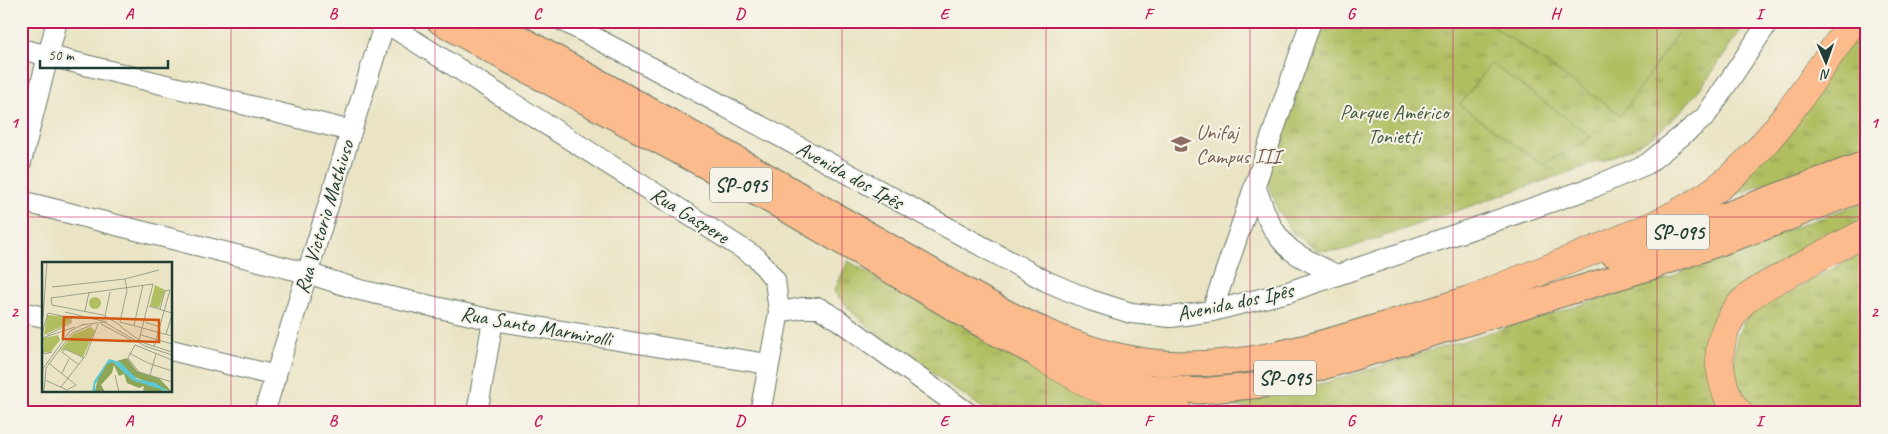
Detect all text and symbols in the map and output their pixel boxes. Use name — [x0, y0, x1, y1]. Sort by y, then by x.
text: A — [125, 4, 135, 24]
text: B — [329, 4, 339, 24]
text: C — [533, 4, 543, 24]
text: D — [735, 4, 746, 24]
text: E — [940, 4, 951, 24]
text: F — [1144, 4, 1155, 24]
text: G — [1347, 4, 1357, 24]
text: H — [1550, 4, 1562, 24]
text: I — [1756, 4, 1766, 24]
scale bar — [40, 38, 168, 70]
north arrow — [1800, 38, 1850, 88]
text: 50 m — [48, 46, 75, 65]
text: N — [1819, 66, 1831, 83]
park label: Parque Américo Tonietti — [1340, 99, 1451, 149]
text: 1 — [10, 113, 19, 133]
text: 1 — [1870, 113, 1879, 133]
place label: Unifaj Campus III — [1196, 119, 1285, 169]
school or university icon: Unifaj Campus III — [1170, 133, 1192, 155]
street label: Avenida dos Ipês — [792, 135, 909, 216]
street label: Rua Victorio Mathiuso — [288, 136, 360, 297]
road number: SP-095 — [710, 168, 772, 202]
street label: Rua Gaspere — [646, 181, 735, 250]
road number: SP-095 — [1647, 214, 1709, 250]
inset map — [42, 262, 172, 392]
street label: Avenida dos Ipês — [1175, 277, 1297, 327]
street label: Rua Santo Marmirolli — [459, 300, 616, 353]
text: 2 — [10, 302, 19, 322]
text: 2 — [1870, 302, 1879, 322]
road number: SP-095 — [1254, 360, 1316, 396]
text: A — [125, 411, 135, 431]
text: B — [329, 411, 339, 431]
text: C — [533, 411, 543, 431]
text: D — [735, 411, 746, 431]
text: E — [940, 411, 951, 431]
text: F — [1144, 411, 1155, 431]
text: G — [1347, 411, 1357, 431]
text: H — [1550, 411, 1562, 431]
text: I — [1756, 411, 1766, 431]

